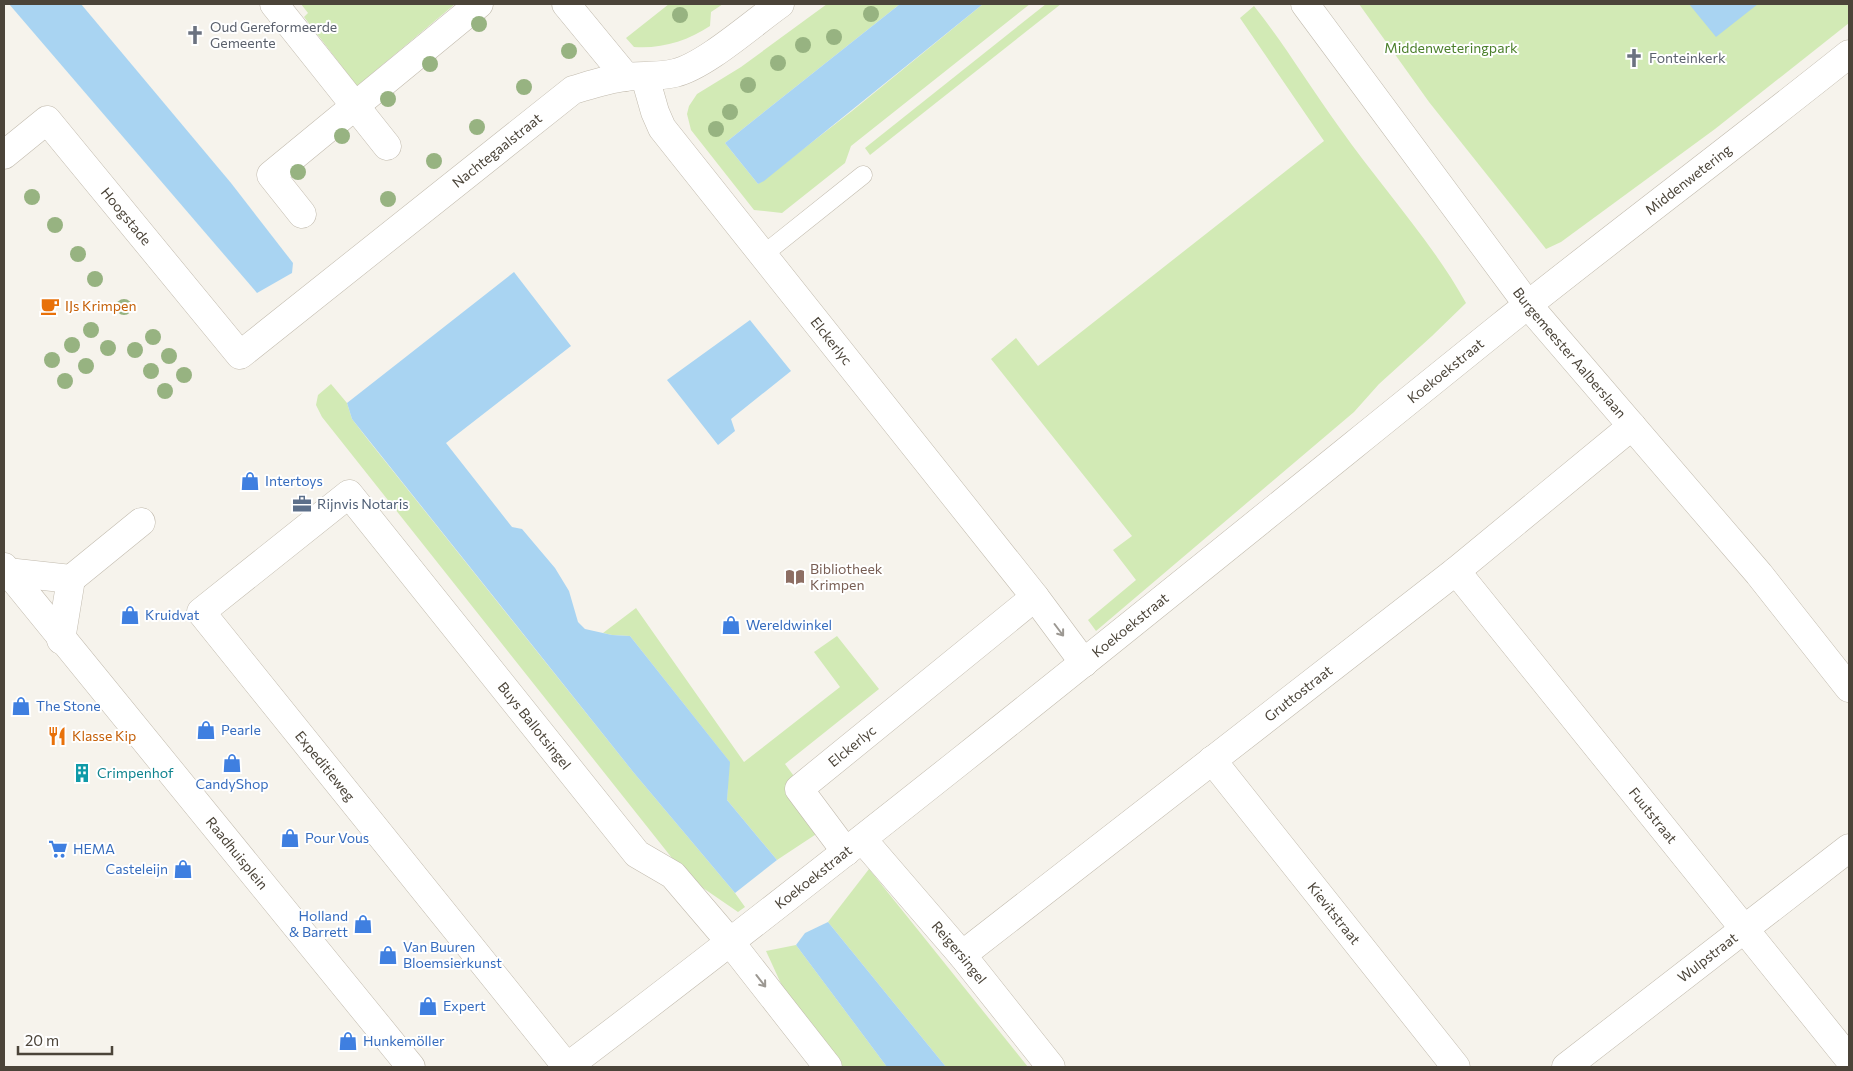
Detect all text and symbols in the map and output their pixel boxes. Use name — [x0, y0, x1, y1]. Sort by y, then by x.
place label: Oud Gereformeerde Gemeente — [210, 18, 337, 51]
church icon: Oud Gereformeerde Gemeente — [184, 24, 206, 46]
park label: Middenweteringpark — [1384, 39, 1518, 56]
church icon: Fonteinkerk — [1623, 47, 1645, 69]
place label: Fonteinkerk — [1649, 49, 1726, 66]
street label: Nachtegaalstraat — [449, 109, 545, 191]
street label: Middenwetering — [1642, 140, 1735, 218]
street label: Hoogstade — [98, 184, 155, 248]
street label: Burgemeester Aalberslaan — [1510, 284, 1630, 421]
cafe icon: IJs Krimpen — [39, 295, 61, 317]
place label: IJs Krimpen — [65, 297, 137, 314]
street label: Elckerlyc — [808, 313, 856, 368]
street label: Koekoekstraat — [1404, 334, 1487, 406]
shop icon: Intertoys — [239, 470, 261, 492]
place label: Intertoys — [265, 472, 323, 489]
office icon: Rijnvis Notaris — [291, 493, 313, 515]
place label: Rijnvis Notaris — [317, 495, 409, 512]
place label: Bibliotheek Krimpen — [810, 560, 883, 593]
library icon: Bibliotheek Krimpen — [784, 566, 806, 588]
street label: Koekoekstraat — [1088, 589, 1172, 661]
shop icon: Kruidvat — [119, 604, 141, 626]
place label: Kruidvat — [145, 606, 200, 623]
shop icon: Wereldwinkel — [720, 614, 742, 636]
place label: Wereldwinkel — [746, 616, 832, 633]
one-way arrow — [1054, 623, 1065, 636]
street label: Gruttostraat — [1261, 661, 1336, 725]
street label: Buys Ballotsingel — [495, 678, 575, 773]
shop icon: The Stone — [10, 695, 32, 717]
place label: The Stone — [36, 697, 101, 714]
shop icon: Pearle — [195, 719, 217, 741]
place label: Pearle — [221, 721, 261, 738]
street label: Elckerlyc — [824, 721, 879, 770]
restaurant icon: Klasse Kip — [46, 725, 68, 747]
place label: Klasse Kip — [72, 727, 136, 744]
street label: Expeditieweg — [292, 727, 359, 805]
shop icon: CandyShop — [221, 752, 243, 774]
building icon: Crimpenhof — [71, 762, 93, 784]
place label: Crimpenhof — [97, 764, 174, 781]
place label: CandyShop — [195, 775, 269, 792]
street label: Fuutstraat — [1626, 784, 1681, 847]
street label: Raadhuisplein — [203, 813, 272, 893]
shop icon: Pour Vous — [279, 827, 301, 849]
place label: Pour Vous — [305, 829, 369, 846]
supermarket icon: HEMA — [47, 838, 69, 860]
place label: HEMA — [73, 840, 115, 857]
street label: Koekoekstraat — [771, 841, 855, 912]
shop icon: Casteleijn — [172, 858, 194, 880]
place label: Casteleijn — [106, 860, 168, 877]
street label: Kievitstraat — [1304, 879, 1364, 948]
place label: Holland & Barrett — [289, 907, 348, 940]
shop icon: Holland & Barrett — [352, 913, 374, 935]
street label: Reigersingel — [929, 917, 991, 987]
street label: Wulpstraat — [1674, 928, 1741, 986]
place label: Van Buuren Bloemsierkunst — [403, 938, 502, 971]
shop icon: Van Buuren Bloemsierkunst — [377, 944, 399, 966]
one-way arrow — [756, 974, 767, 987]
shop icon: Expert — [417, 995, 439, 1017]
place label: Expert — [443, 997, 486, 1014]
scale bar — [18, 1024, 111, 1056]
shop icon: Hunkemöller — [337, 1030, 359, 1052]
text: 20 m — [25, 1031, 59, 1049]
place label: Hunkemöller — [363, 1032, 445, 1049]

